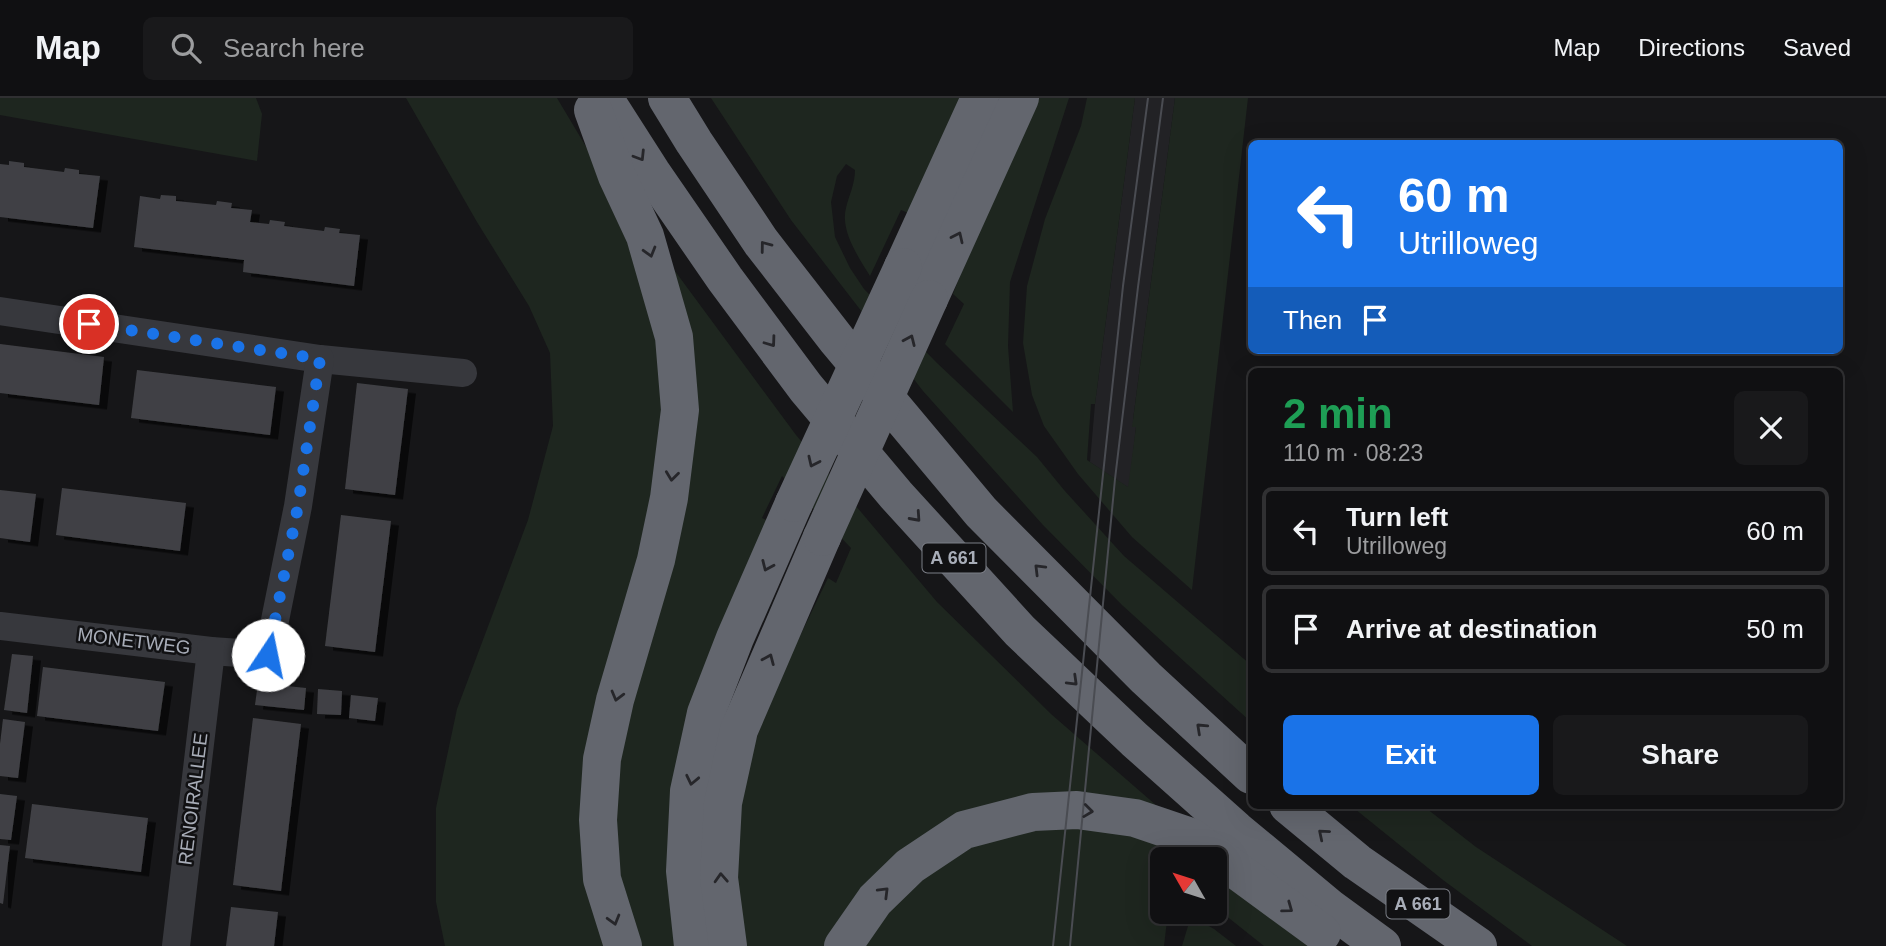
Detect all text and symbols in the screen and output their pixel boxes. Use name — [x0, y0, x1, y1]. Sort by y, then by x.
search box — [143, 17, 633, 80]
text: Map — [35, 29, 101, 66]
icon: search — [167, 29, 205, 67]
text: Search here — [223, 33, 365, 63]
text: Map — [1554, 34, 1600, 61]
text: Directions — [1638, 34, 1745, 61]
text: Saved — [1783, 34, 1851, 61]
one-way arrow — [632, 148, 645, 161]
icon: left — [1283, 168, 1374, 259]
text: 60 m — [1398, 168, 1510, 222]
text: Utrilloweg — [1398, 225, 1538, 261]
one-way arrow — [950, 231, 964, 244]
one-way arrow — [761, 242, 773, 254]
one-way arrow — [642, 246, 656, 258]
pin — [59, 294, 119, 354]
icon: arrive — [1356, 301, 1394, 339]
icon: arrive — [70, 305, 108, 343]
text: Then — [1283, 305, 1342, 335]
one-way arrow — [763, 334, 776, 346]
one-way arrow — [902, 335, 916, 347]
text: 2 min — [1283, 390, 1393, 437]
button: close — [1734, 391, 1808, 465]
text: 110 m · 08:23 — [1283, 440, 1423, 466]
one-way arrow — [807, 455, 821, 468]
one-way arrow — [664, 470, 679, 482]
text: Turn left — [1346, 502, 1448, 532]
one-way arrow — [908, 509, 920, 522]
icon: left — [1287, 512, 1325, 550]
text: 60 m — [1746, 516, 1804, 546]
text: Utrilloweg — [1346, 533, 1447, 559]
road number: A 661 — [922, 544, 986, 572]
one-way arrow — [761, 558, 775, 571]
one-way arrow — [1034, 565, 1047, 578]
icon: arrive — [1287, 610, 1325, 648]
text: Arrive at destination — [1346, 614, 1597, 644]
text: 50 m — [1746, 614, 1804, 644]
position arrow — [231, 618, 305, 692]
street label: MONETWEG — [76, 624, 192, 658]
one-way arrow — [761, 653, 775, 666]
one-way arrow — [1065, 673, 1078, 686]
one-way arrow — [611, 690, 625, 702]
button: Exit — [1283, 715, 1539, 795]
button: Share — [1553, 715, 1808, 795]
one-way arrow — [1196, 724, 1209, 737]
street label: RENOIRALLEE — [174, 732, 212, 866]
one-way arrow — [685, 773, 700, 785]
one-way arrow — [1082, 804, 1094, 819]
one-way arrow — [1318, 829, 1330, 842]
north arrow — [1150, 847, 1227, 924]
map controls — [1150, 847, 1227, 924]
one-way arrow — [713, 872, 728, 883]
one-way arrow — [876, 887, 889, 900]
road number: A 661 — [1386, 890, 1450, 918]
one-way arrow — [1280, 900, 1293, 912]
one-way arrow — [606, 914, 621, 926]

